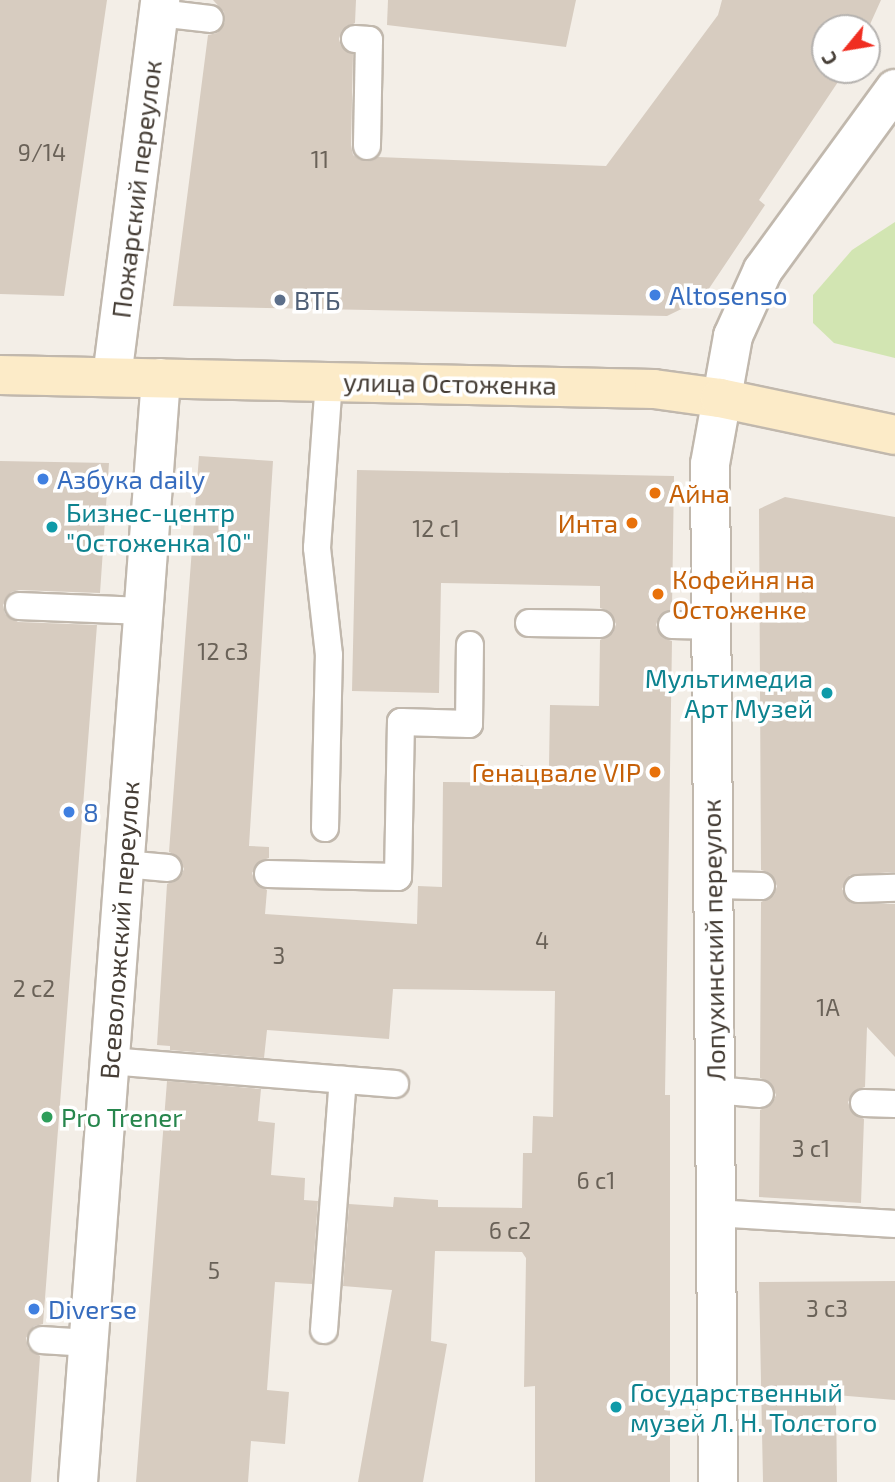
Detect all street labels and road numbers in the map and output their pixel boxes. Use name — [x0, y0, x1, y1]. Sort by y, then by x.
street label: Пожарский переулок — [105, 58, 167, 320]
street label: улица Остоженка — [343, 366, 557, 400]
street label: Всеволожский переулок — [93, 780, 145, 1080]
street label: Лопухинский переулок — [695, 799, 731, 1081]

